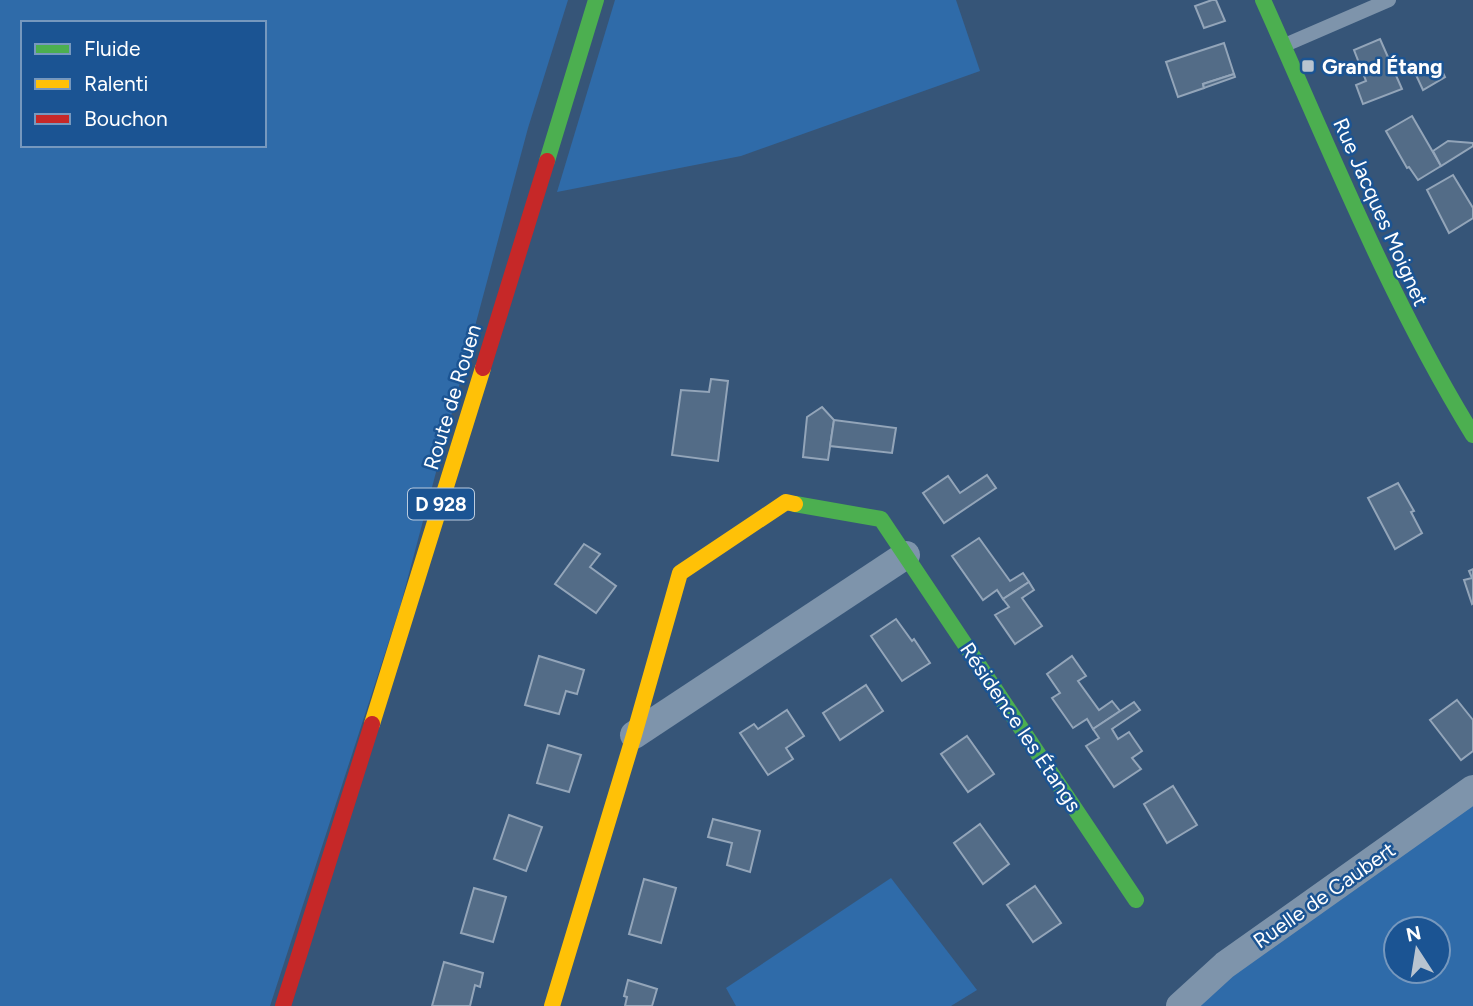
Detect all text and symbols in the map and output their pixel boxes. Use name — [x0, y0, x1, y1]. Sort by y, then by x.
legend — [21, 21, 266, 147]
text: Fluide — [84, 36, 140, 61]
place label: Grand Étang — [1322, 54, 1443, 79]
marker: Grand Étang — [1300, 58, 1316, 74]
text: Ralenti — [84, 71, 148, 96]
text: Bouchon — [84, 106, 168, 131]
street label: Rue Jacques Moignet — [1328, 114, 1434, 310]
street label: Route de Rouen — [418, 321, 486, 473]
road number: D 928 — [408, 489, 474, 520]
street label: Résidence les Étangs — [955, 638, 1087, 816]
street label: Ruelle de Caubert — [1248, 837, 1400, 953]
north arrow — [1382, 915, 1452, 985]
text: N — [1404, 921, 1423, 947]

